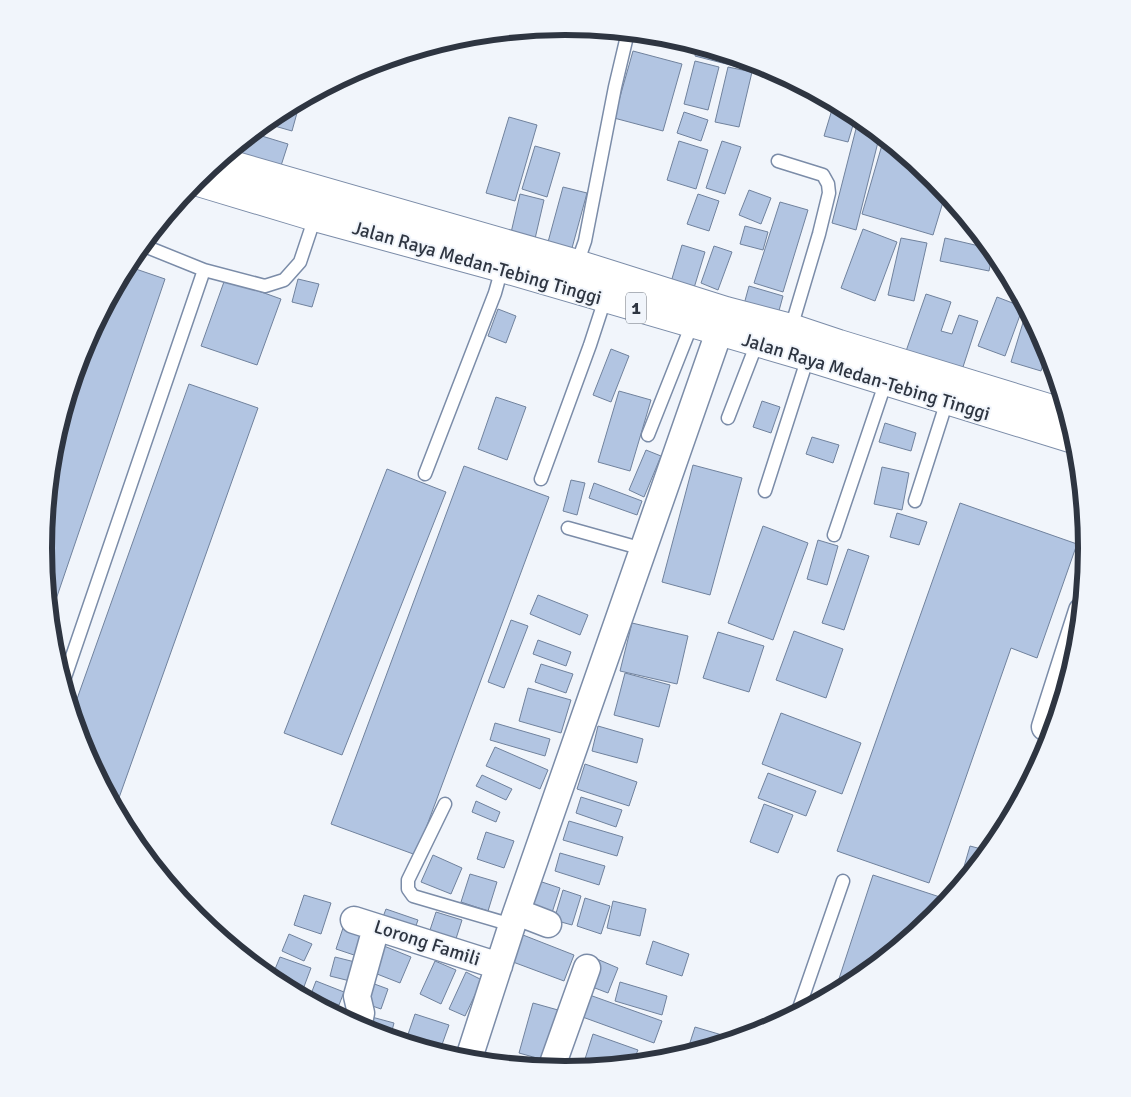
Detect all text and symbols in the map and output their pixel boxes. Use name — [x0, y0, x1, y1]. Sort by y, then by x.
street label: Jalan Raya Medan-Tebing Tinggi — [350, 216, 604, 310]
road number: 1 — [626, 292, 646, 324]
street label: Jalan Raya Medan-Tebing Tinggi — [739, 328, 993, 426]
street label: Lorong Famili — [371, 915, 483, 971]

